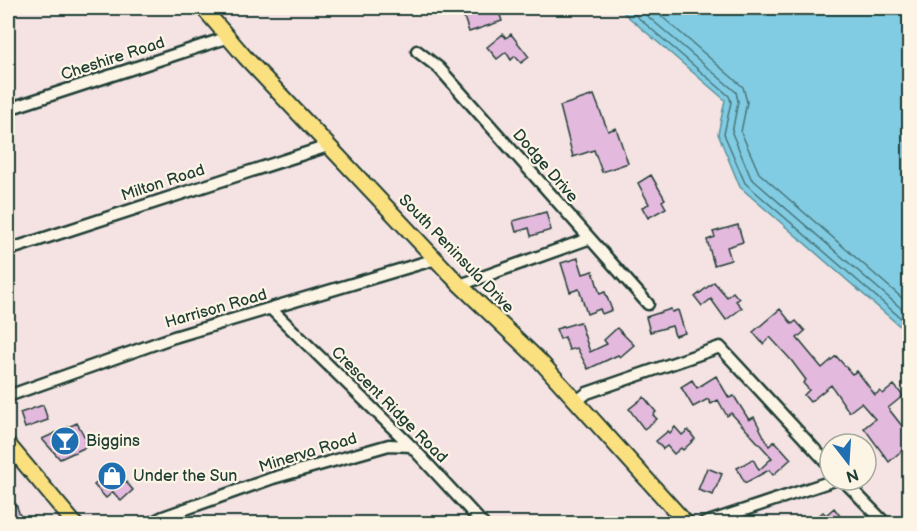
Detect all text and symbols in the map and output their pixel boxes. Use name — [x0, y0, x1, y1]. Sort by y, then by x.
street label: Cheshire Road — [59, 33, 167, 85]
street label: Dodge Drive — [508, 126, 582, 207]
street label: Milton Road — [119, 161, 207, 205]
street label: South Peninsula Drive — [394, 191, 518, 318]
street label: Harrison Road — [163, 285, 269, 333]
street label: Crescent Ridge Road — [327, 343, 451, 467]
bar icon: Biggins — [49, 425, 81, 457]
street label: Minerva Road — [257, 429, 359, 477]
place label: Biggins — [86, 432, 140, 451]
north arrow — [818, 432, 878, 492]
shop icon: Under the Sun — [96, 460, 128, 492]
text: N — [843, 464, 860, 486]
place label: Under the Sun — [133, 467, 237, 486]

